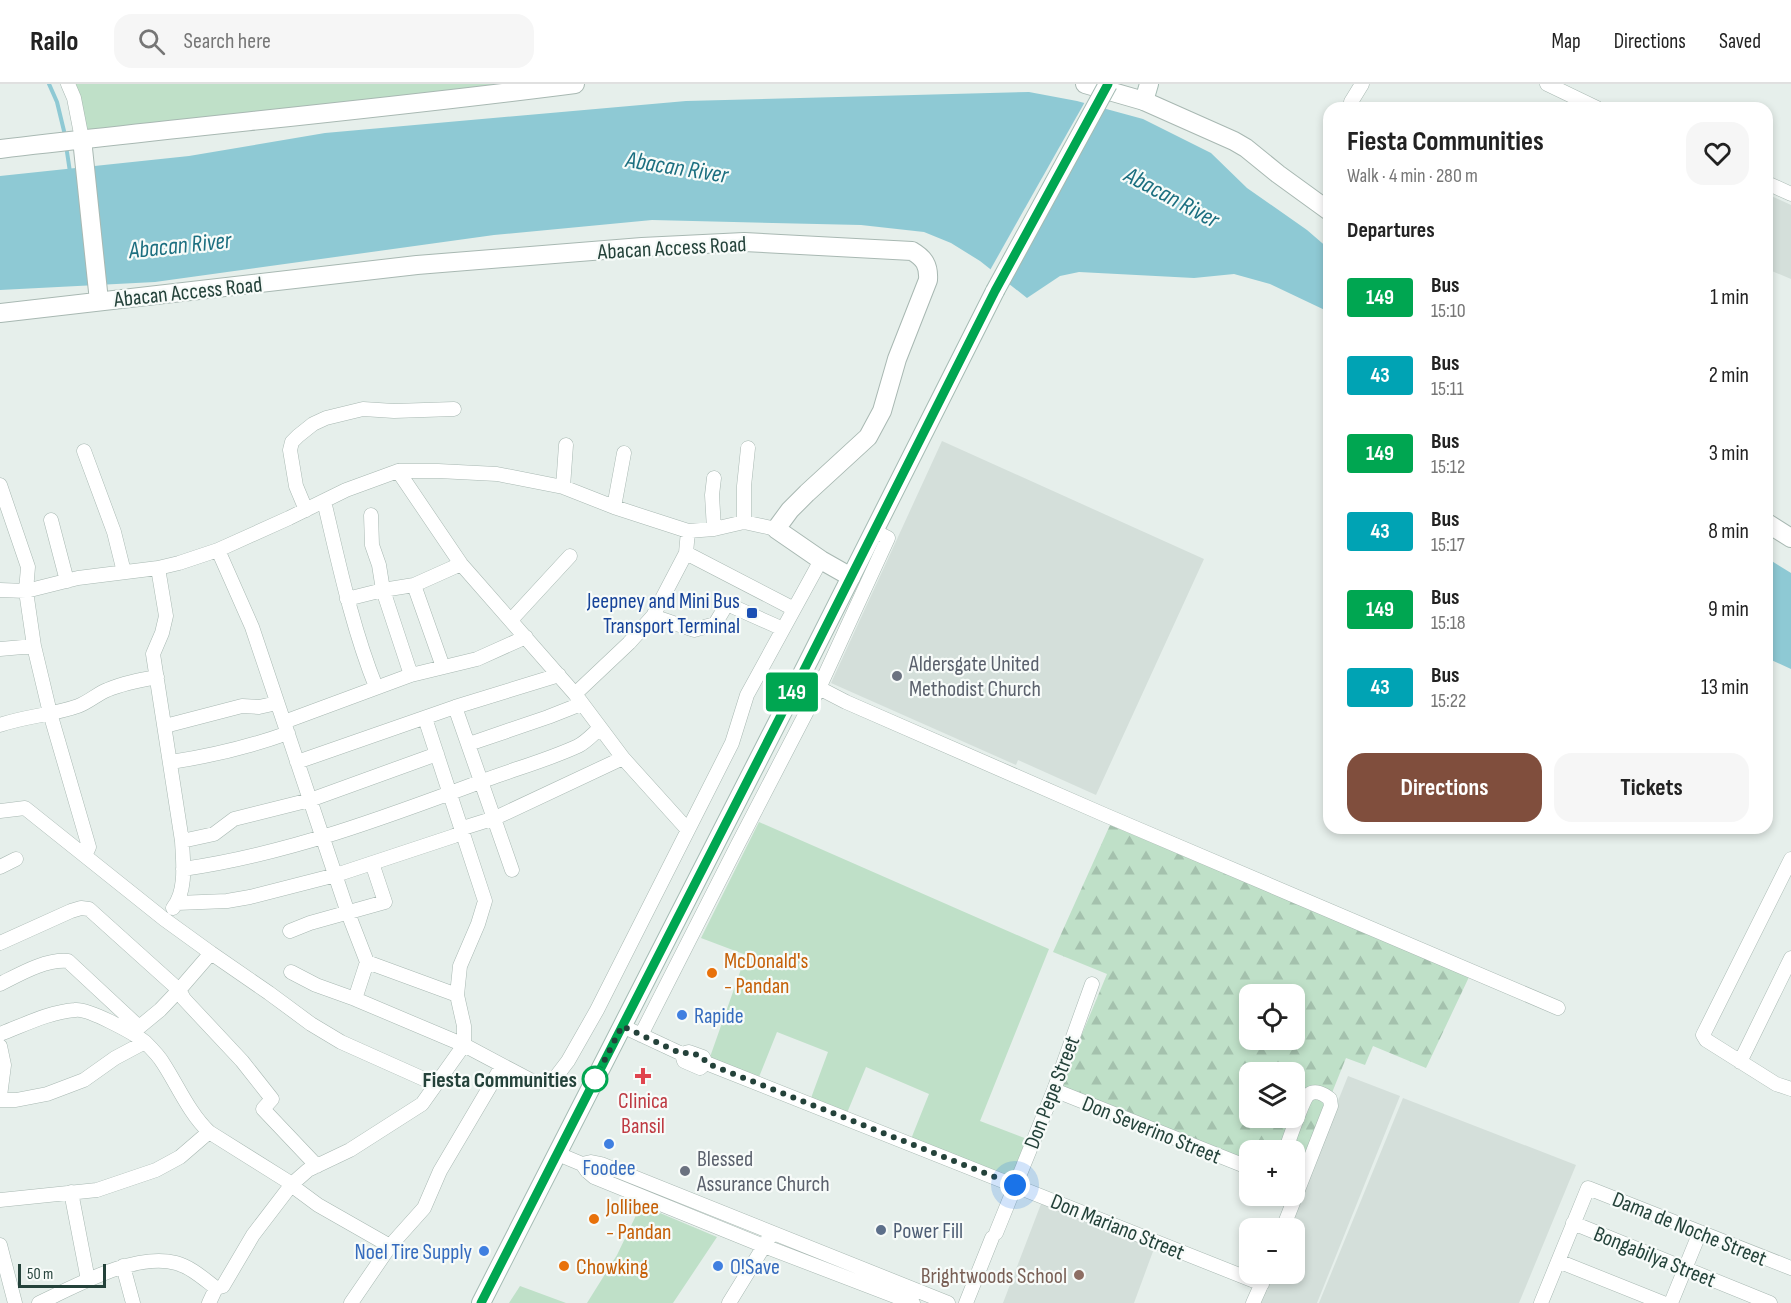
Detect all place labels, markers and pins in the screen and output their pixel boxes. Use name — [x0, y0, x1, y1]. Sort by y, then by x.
place label: Jeepney and Mini Bus Transport Terminal — [586, 588, 740, 640]
marker: Jeepney and Mini Bus Transport Terminal — [745, 606, 759, 620]
place label: Aldersgate United Methodist Church — [908, 651, 1041, 703]
marker: Aldersgate United Methodist Church — [890, 669, 904, 683]
place label: McDonald's - Pandan — [724, 948, 808, 1000]
marker: McDonald's - Pandan — [705, 966, 719, 980]
place label: Rapide — [694, 1003, 744, 1030]
marker: Rapide — [675, 1008, 689, 1022]
marker: Fiesta Communities — [582, 1066, 608, 1092]
place label: Fiesta Communities — [422, 1067, 577, 1094]
marker: Clinica Bansil — [634, 1067, 652, 1085]
place label: Clinica Bansil — [618, 1088, 668, 1140]
marker: Foodee — [602, 1137, 616, 1151]
place label: Blessed Assurance Church — [696, 1146, 830, 1198]
place label: Foodee — [582, 1155, 636, 1182]
marker: Blessed Assurance Church — [678, 1164, 692, 1178]
place label: Jollibee - Pandan — [605, 1194, 672, 1246]
marker: Jollibee - Pandan — [587, 1212, 601, 1226]
place label: Power Fill — [893, 1218, 963, 1245]
marker: Power Fill — [874, 1223, 888, 1237]
place label: Noel Tire Supply — [354, 1239, 473, 1266]
marker: Noel Tire Supply — [477, 1244, 491, 1258]
place label: Chowking — [576, 1254, 648, 1281]
place label: O!Save — [730, 1254, 780, 1281]
marker: Chowking — [557, 1259, 571, 1273]
marker: O!Save — [711, 1259, 725, 1273]
place label: Brightwoods School — [921, 1263, 1067, 1290]
marker: Brightwoods School — [1072, 1268, 1086, 1282]

